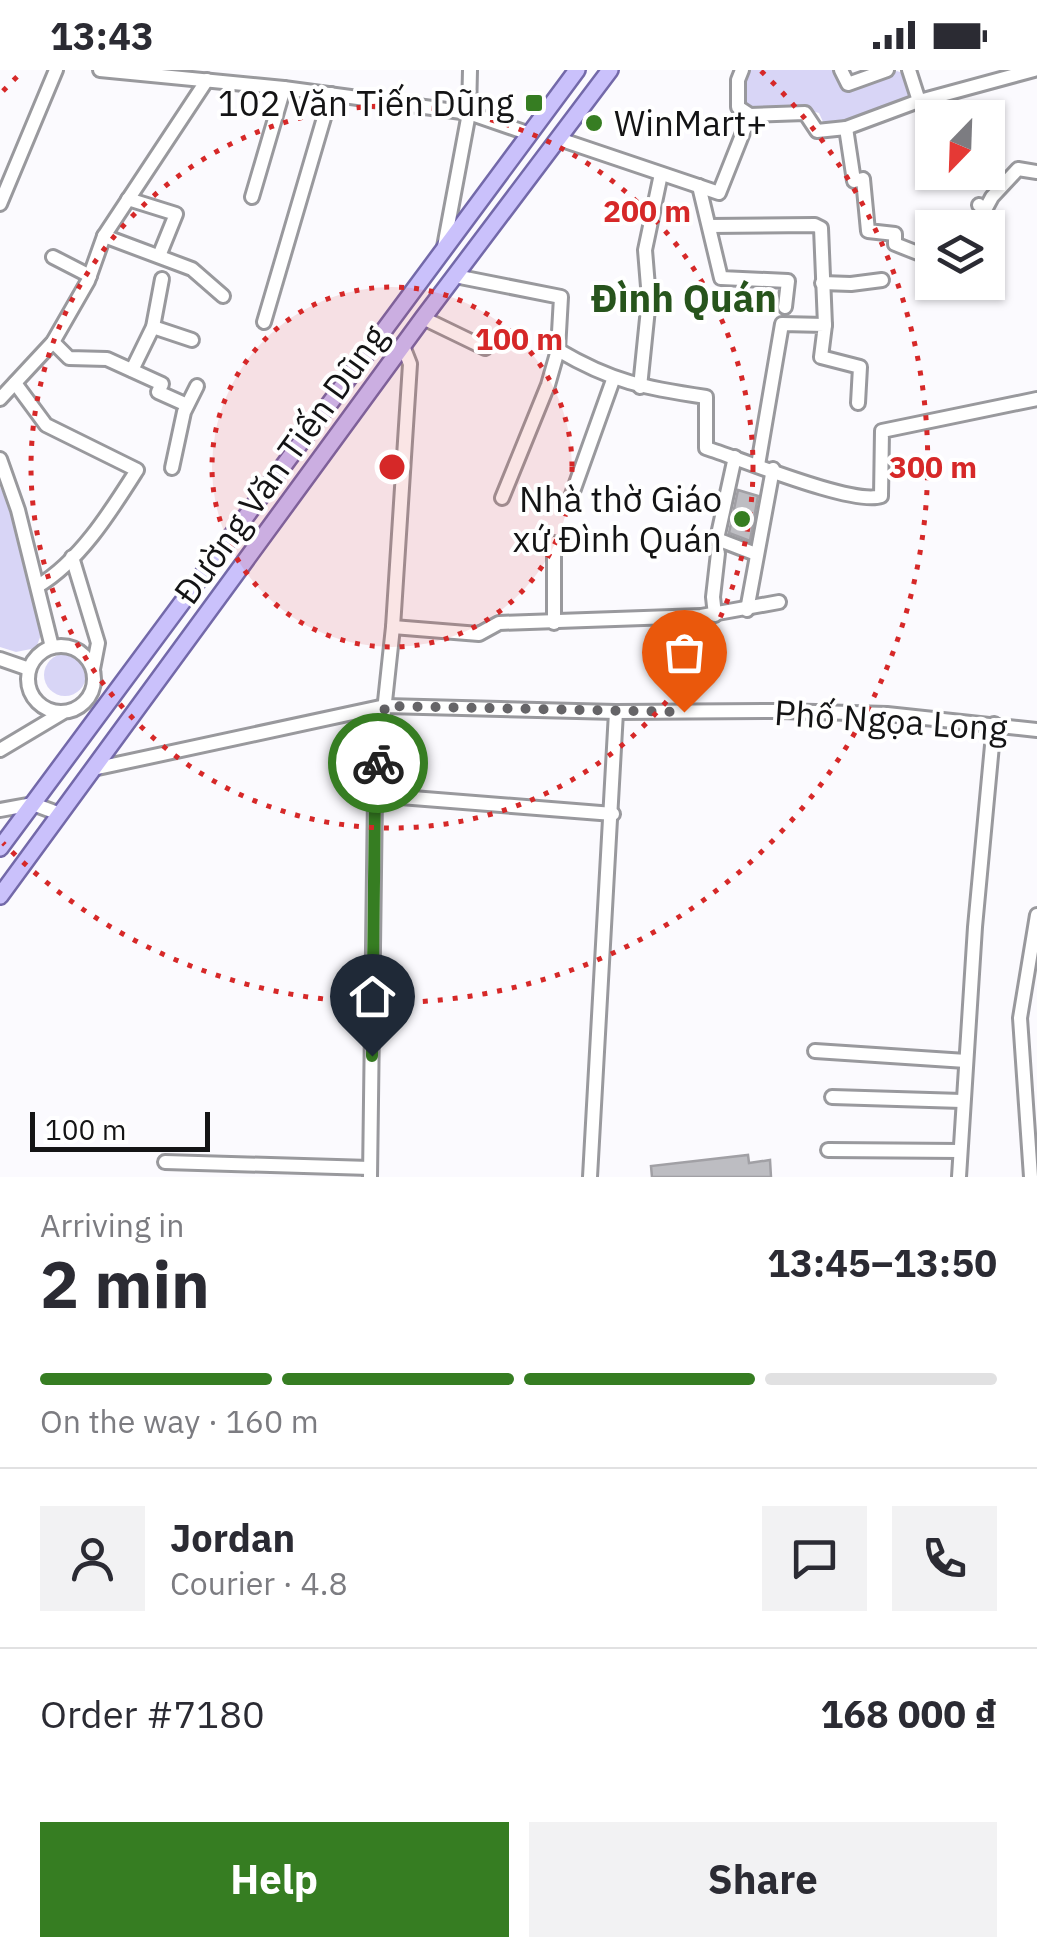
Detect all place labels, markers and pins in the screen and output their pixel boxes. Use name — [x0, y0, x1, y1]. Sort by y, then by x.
place label: 102 Văn Tiến Dũng — [218, 80, 515, 126]
marker: 102 Văn Tiến Dũng — [523, 92, 545, 114]
place label: WinMart+ — [614, 100, 767, 146]
marker: WinMart+ — [583, 112, 605, 134]
centre of rings — [374, 449, 410, 485]
place label: Nhà thờ Giáo xứ Đình Quán — [513, 476, 722, 562]
marker: Nhà thờ Giáo xứ Đình Quán — [731, 508, 753, 530]
pin — [642, 610, 727, 713]
pin — [330, 954, 415, 1057]

